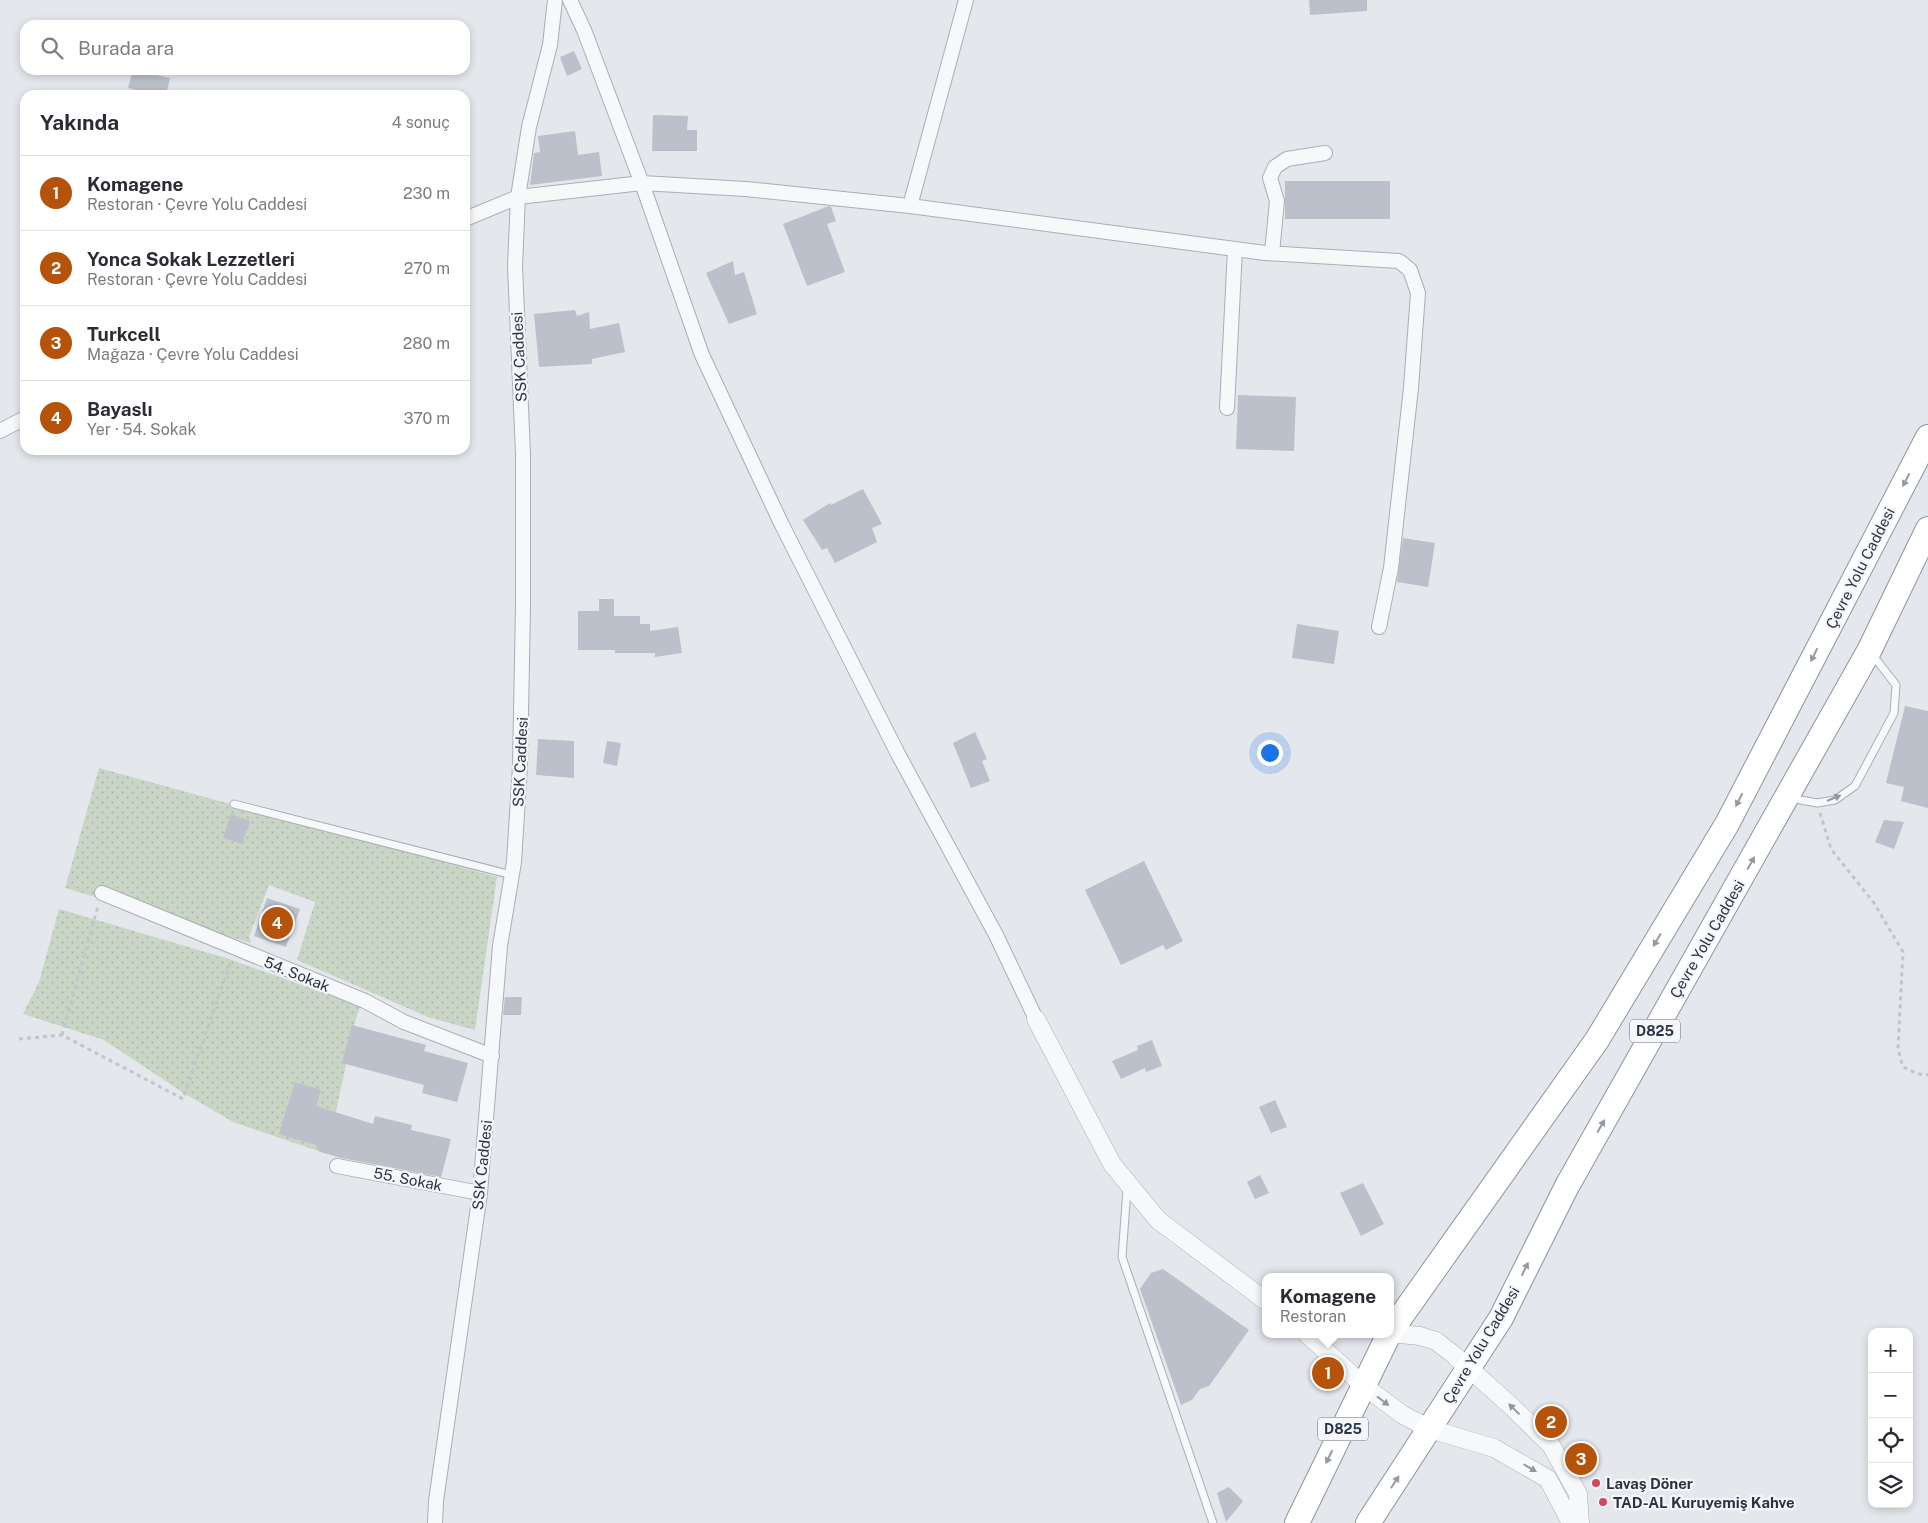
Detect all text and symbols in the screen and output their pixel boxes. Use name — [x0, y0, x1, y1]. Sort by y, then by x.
search box — [20, 20, 470, 75]
icon: search — [38, 34, 66, 62]
text: Burada ara — [78, 37, 174, 59]
text: Yakında — [40, 110, 119, 135]
text: 4 sonuç — [392, 113, 450, 132]
text: Komagene — [87, 173, 184, 195]
text: 1 — [53, 184, 59, 203]
text: 230 m — [403, 184, 450, 203]
text: Restoran · Çevre Yolu Caddesi — [87, 195, 307, 214]
text: Yonca Sokak Lezzetleri — [87, 248, 295, 270]
text: 2 — [51, 259, 61, 278]
text: 270 m — [404, 259, 450, 278]
text: Restoran · Çevre Yolu Caddesi — [87, 270, 307, 289]
street label: SSK Caddesi — [508, 312, 530, 402]
text: Turkcell — [87, 323, 161, 345]
text: 3 — [51, 334, 61, 353]
text: 280 m — [403, 334, 450, 353]
text: Mağaza · Çevre Yolu Caddesi — [87, 345, 299, 364]
text: Bayaslı — [87, 398, 153, 420]
text: 4 — [51, 409, 61, 428]
text: 370 m — [403, 409, 450, 428]
text: Yer · 54. Sokak — [87, 420, 196, 439]
one-way arrow — [1901, 473, 1910, 487]
street label: Çevre Yolu Caddesi — [1822, 505, 1898, 631]
one-way arrow — [1810, 648, 1818, 663]
street label: SSK Caddesi — [509, 717, 531, 807]
your location — [1257, 740, 1283, 766]
one-way arrow — [1735, 792, 1743, 807]
one-way arrow — [1827, 794, 1842, 803]
one-way arrow — [1747, 855, 1755, 870]
street label: Çevre Yolu Caddesi — [1666, 877, 1748, 1001]
pin: 4 — [261, 904, 293, 942]
one-way arrow — [1653, 933, 1662, 946]
street label: 54. Sokak — [262, 953, 332, 995]
road number: D825 — [1630, 1019, 1680, 1042]
street label: SSK Caddesi — [469, 1119, 495, 1211]
one-way arrow — [1597, 1119, 1606, 1132]
street label: 55. Sokak — [372, 1164, 444, 1194]
one-way arrow — [1522, 1262, 1530, 1276]
popup — [1262, 1273, 1394, 1338]
street label: Çevre Yolu Caddesi — [1439, 1283, 1523, 1407]
text: Komagene — [1280, 1285, 1376, 1307]
text: Restoran — [1280, 1307, 1346, 1326]
map controls — [1868, 1328, 1913, 1508]
button: + — [1868, 1328, 1913, 1373]
pin: 1 — [1312, 1354, 1344, 1392]
button: − — [1868, 1373, 1913, 1418]
one-way arrow — [1377, 1395, 1390, 1406]
one-way arrow — [1509, 1403, 1521, 1415]
pin: 2 — [1535, 1403, 1567, 1441]
road number: D825 — [1318, 1418, 1368, 1440]
button: locate — [1868, 1418, 1913, 1463]
pin: 3 — [1565, 1440, 1597, 1478]
one-way arrow — [1325, 1449, 1334, 1464]
button: layers — [1868, 1463, 1913, 1508]
one-way arrow — [1522, 1464, 1537, 1472]
place label: Lavaş Döner — [1606, 1475, 1693, 1492]
one-way arrow — [1390, 1476, 1400, 1489]
marker: Lavaş Döner — [1590, 1477, 1602, 1489]
place label: TAD-AL Kuruyemiş Kahve — [1613, 1494, 1795, 1511]
marker: TAD-AL Kuruyemiş Kahve — [1597, 1496, 1609, 1508]

